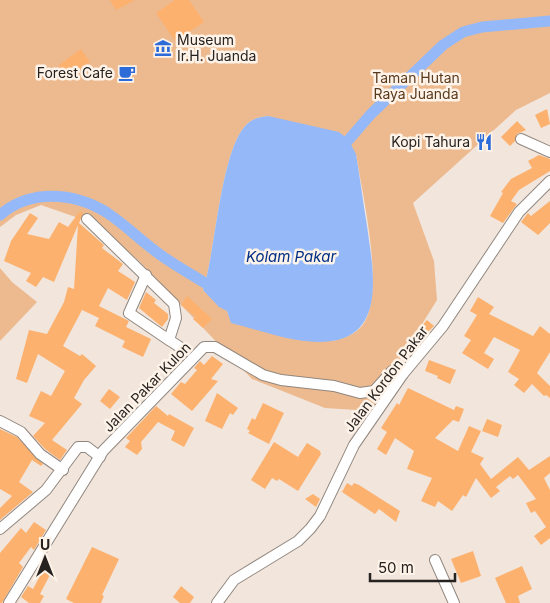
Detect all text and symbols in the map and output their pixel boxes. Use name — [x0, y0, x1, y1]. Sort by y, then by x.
place label: Museum Ir.H. Juanda — [177, 31, 256, 64]
museum icon: Museum Ir.H. Juanda — [153, 38, 173, 58]
cafe icon: Forest Cafe — [117, 63, 137, 83]
place label: Forest Cafe — [37, 64, 113, 81]
park label: Taman Hutan Raya Juanda — [372, 69, 460, 102]
restaurant icon: Kopi Tahura — [474, 132, 494, 152]
place label: Kopi Tahura — [391, 133, 470, 150]
water label: Kolam Pakar — [246, 247, 336, 266]
street label: Jalan Kordon Pakar — [340, 322, 431, 435]
street label: Jalan Pakar Kulon — [99, 338, 194, 435]
north arrow — [20, 533, 70, 583]
text: U — [40, 536, 50, 553]
scale bar — [370, 550, 455, 582]
text: 50 m — [378, 558, 414, 577]

